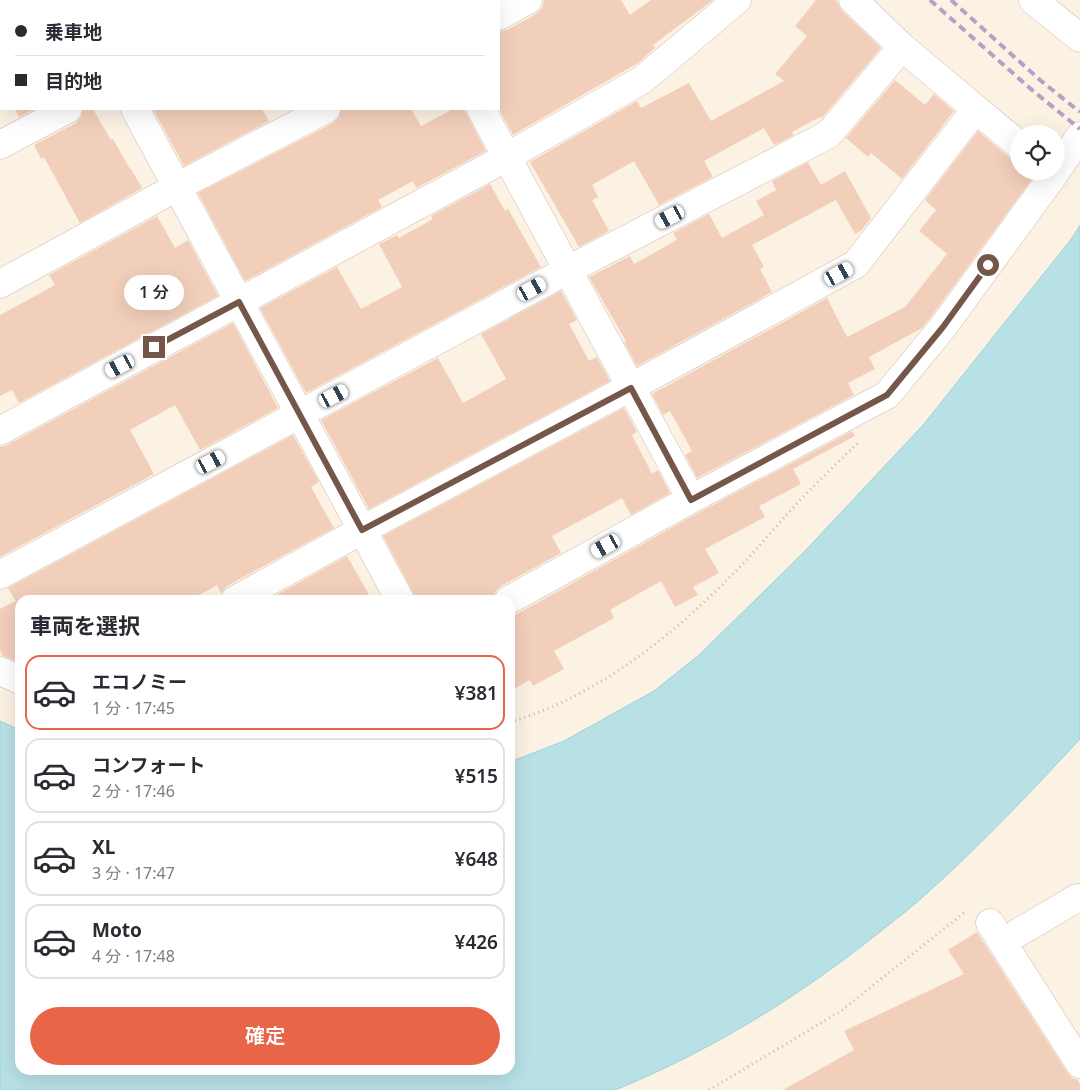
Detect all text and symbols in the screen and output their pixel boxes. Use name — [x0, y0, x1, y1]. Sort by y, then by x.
text: 乗車地 — [45, 19, 102, 45]
text: 目的地 — [45, 68, 102, 94]
map controls — [1010, 125, 1065, 180]
button: locate — [1010, 125, 1065, 180]
car — [653, 203, 686, 231]
route start — [977, 254, 999, 276]
car — [822, 260, 855, 288]
callout: 1 分 — [124, 274, 184, 310]
car — [515, 275, 548, 303]
text: 1 分 — [139, 281, 169, 303]
route end — [143, 336, 165, 358]
car — [103, 352, 136, 380]
car — [317, 382, 350, 410]
car — [194, 448, 227, 476]
car — [589, 532, 622, 560]
text: 車両を選択 — [30, 610, 140, 640]
text: エコノミー — [92, 669, 187, 695]
icon: car — [32, 670, 77, 715]
text: ¥381 — [455, 680, 498, 706]
text: 1 分 · 17:45 — [92, 697, 175, 719]
text: コンフォート — [92, 752, 205, 778]
icon: car — [32, 753, 77, 798]
text: ¥515 — [455, 763, 498, 789]
text: 2 分 · 17:46 — [92, 780, 175, 802]
text: XL — [92, 834, 115, 860]
icon: car — [32, 836, 77, 881]
text: ¥648 — [455, 846, 498, 872]
text: 3 分 · 17:47 — [92, 862, 175, 884]
text: Moto — [92, 917, 142, 943]
icon: car — [32, 919, 77, 964]
text: ¥426 — [455, 929, 498, 955]
text: 4 分 · 17:48 — [92, 945, 175, 967]
button: 確定 — [30, 1007, 500, 1065]

